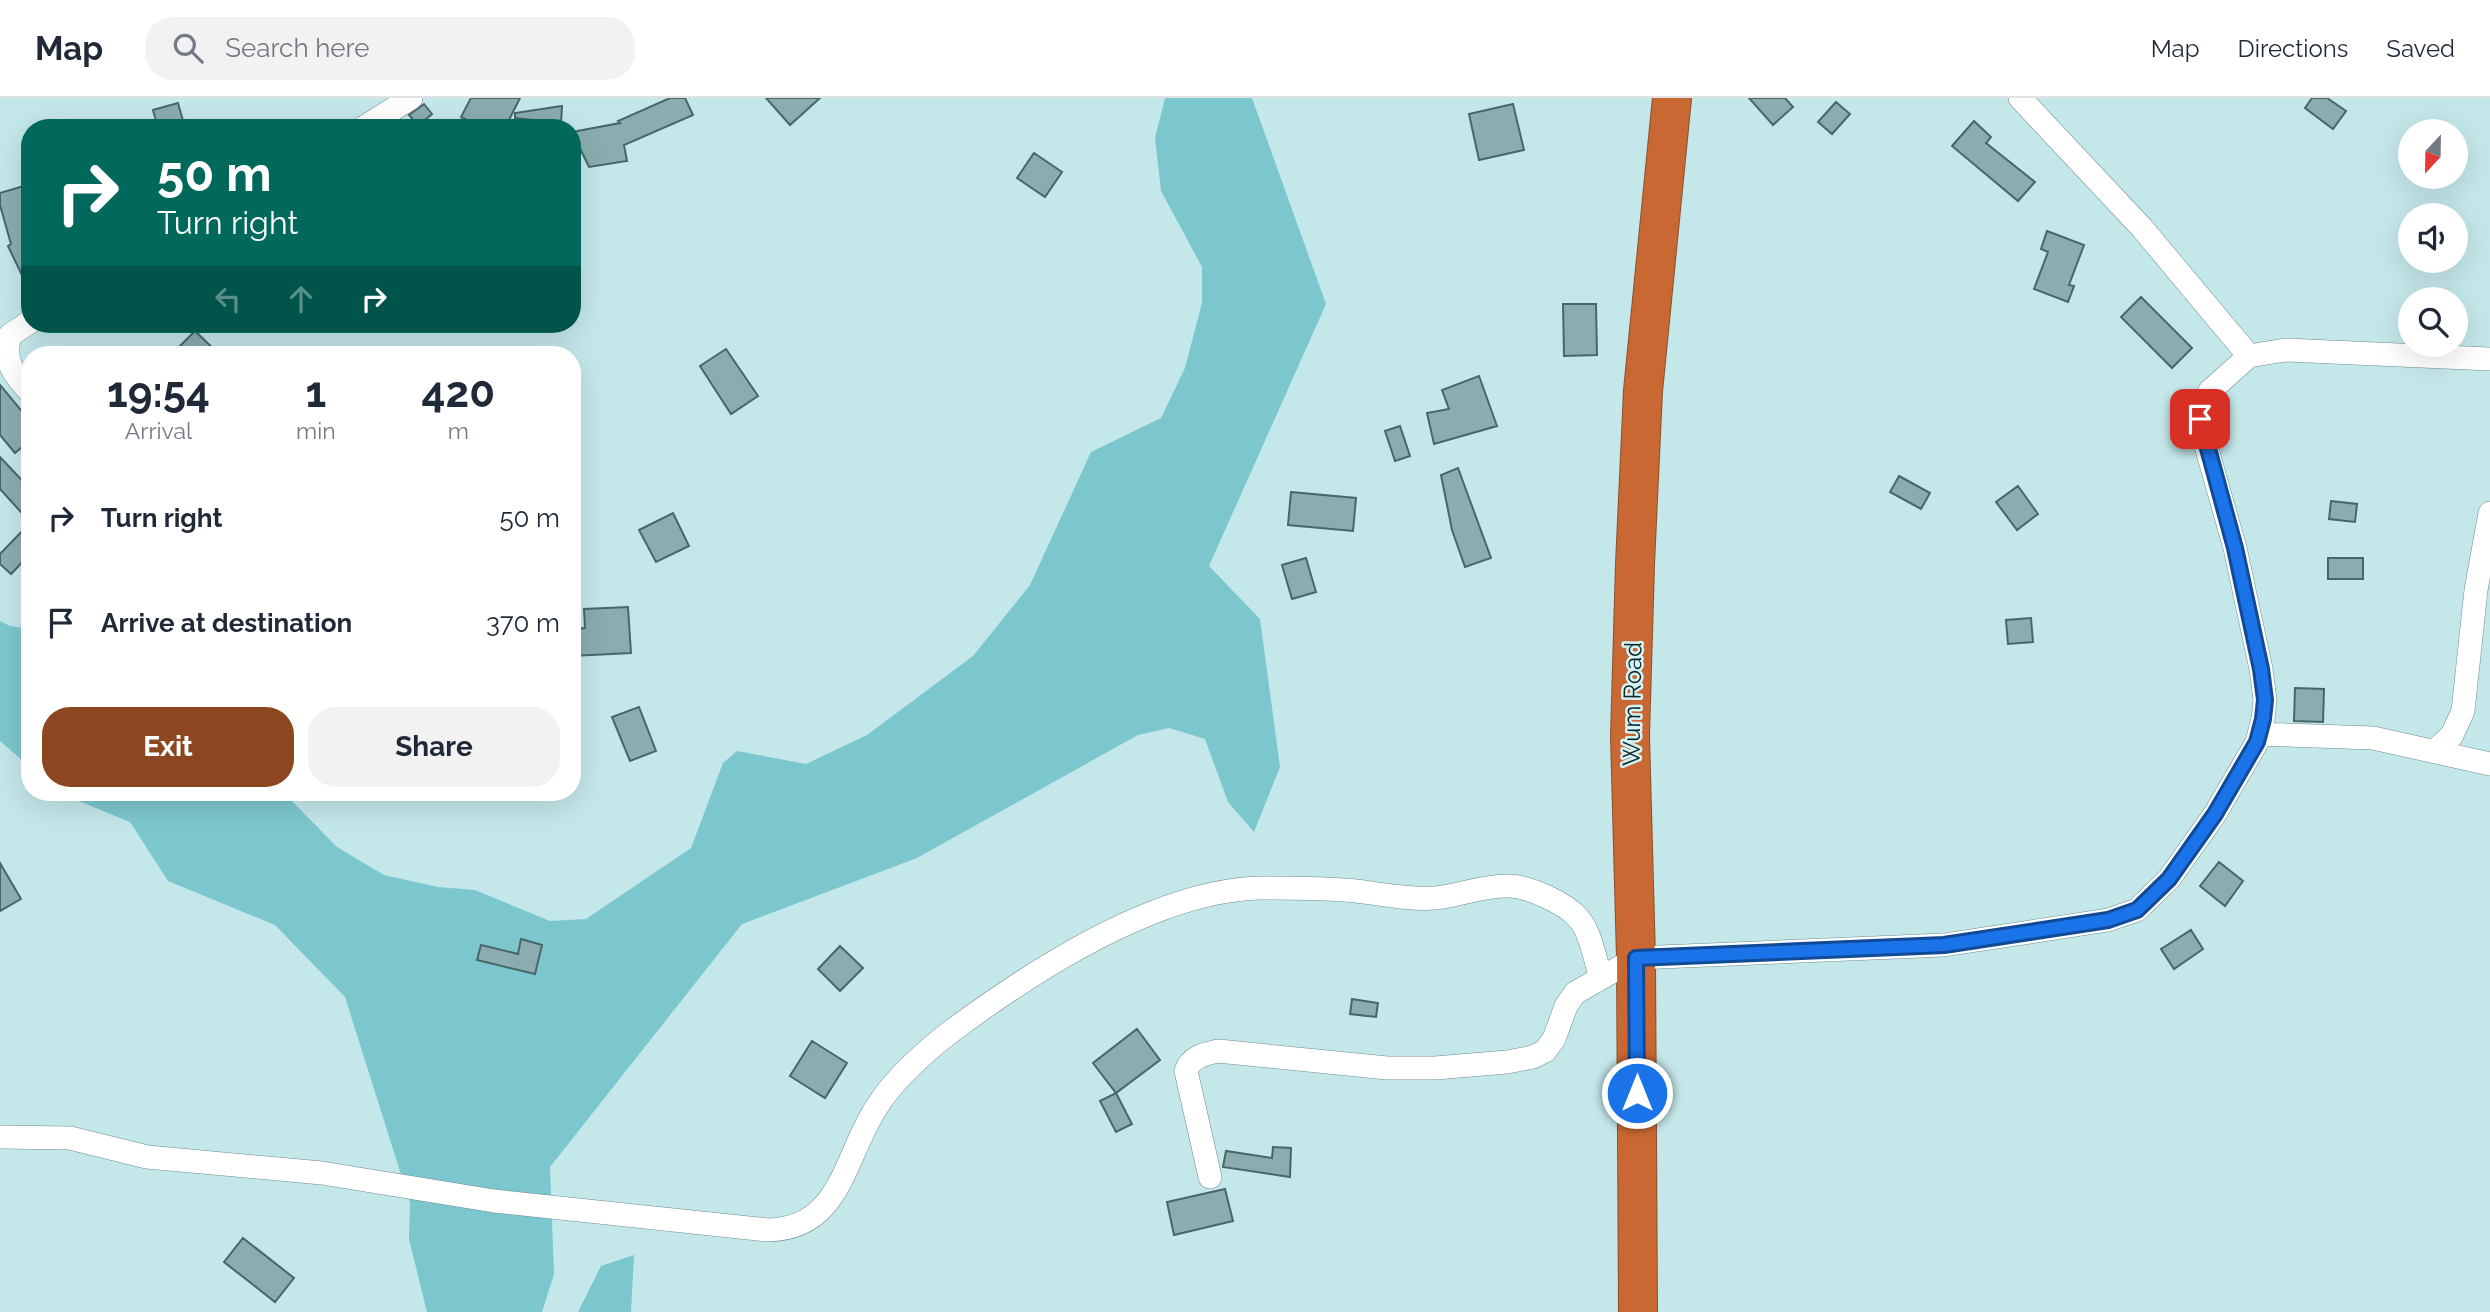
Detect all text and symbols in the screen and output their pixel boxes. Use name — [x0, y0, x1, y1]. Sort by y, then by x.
search box — [145, 17, 635, 80]
text: Map — [35, 29, 103, 68]
icon: search — [169, 29, 207, 67]
text: Search here — [225, 33, 370, 63]
text: Map — [2151, 34, 2200, 63]
text: Directions — [2238, 34, 2348, 63]
text: Saved — [2386, 34, 2455, 63]
north arrow — [2398, 119, 2468, 189]
map controls — [2398, 119, 2468, 357]
text: 50 m — [157, 145, 272, 202]
icon: right — [42, 147, 133, 238]
button: sound — [2398, 203, 2468, 273]
text: Turn right — [157, 204, 298, 241]
icon: left — [209, 280, 247, 318]
icon: ahead — [282, 280, 320, 318]
icon: right — [355, 280, 393, 318]
button: search — [2398, 287, 2468, 357]
text: 19:54 — [107, 368, 210, 417]
text: 1 — [305, 368, 326, 417]
text: 420 — [422, 368, 495, 417]
pin — [2170, 389, 2230, 449]
icon: arrive — [2181, 400, 2219, 438]
text: Arrival — [125, 417, 192, 444]
text: min — [296, 417, 336, 444]
text: m — [448, 417, 469, 444]
icon: right — [42, 499, 80, 537]
text: Turn right — [101, 503, 222, 533]
text: 50 m — [499, 503, 560, 533]
icon: arrive — [42, 604, 80, 642]
text: Arrive at destination — [101, 608, 352, 638]
text: 370 m — [486, 608, 560, 638]
street label: Wum Road — [1616, 642, 1648, 766]
button: Exit — [42, 707, 294, 787]
button: Share — [308, 707, 560, 787]
position arrow — [1600, 1056, 1674, 1130]

